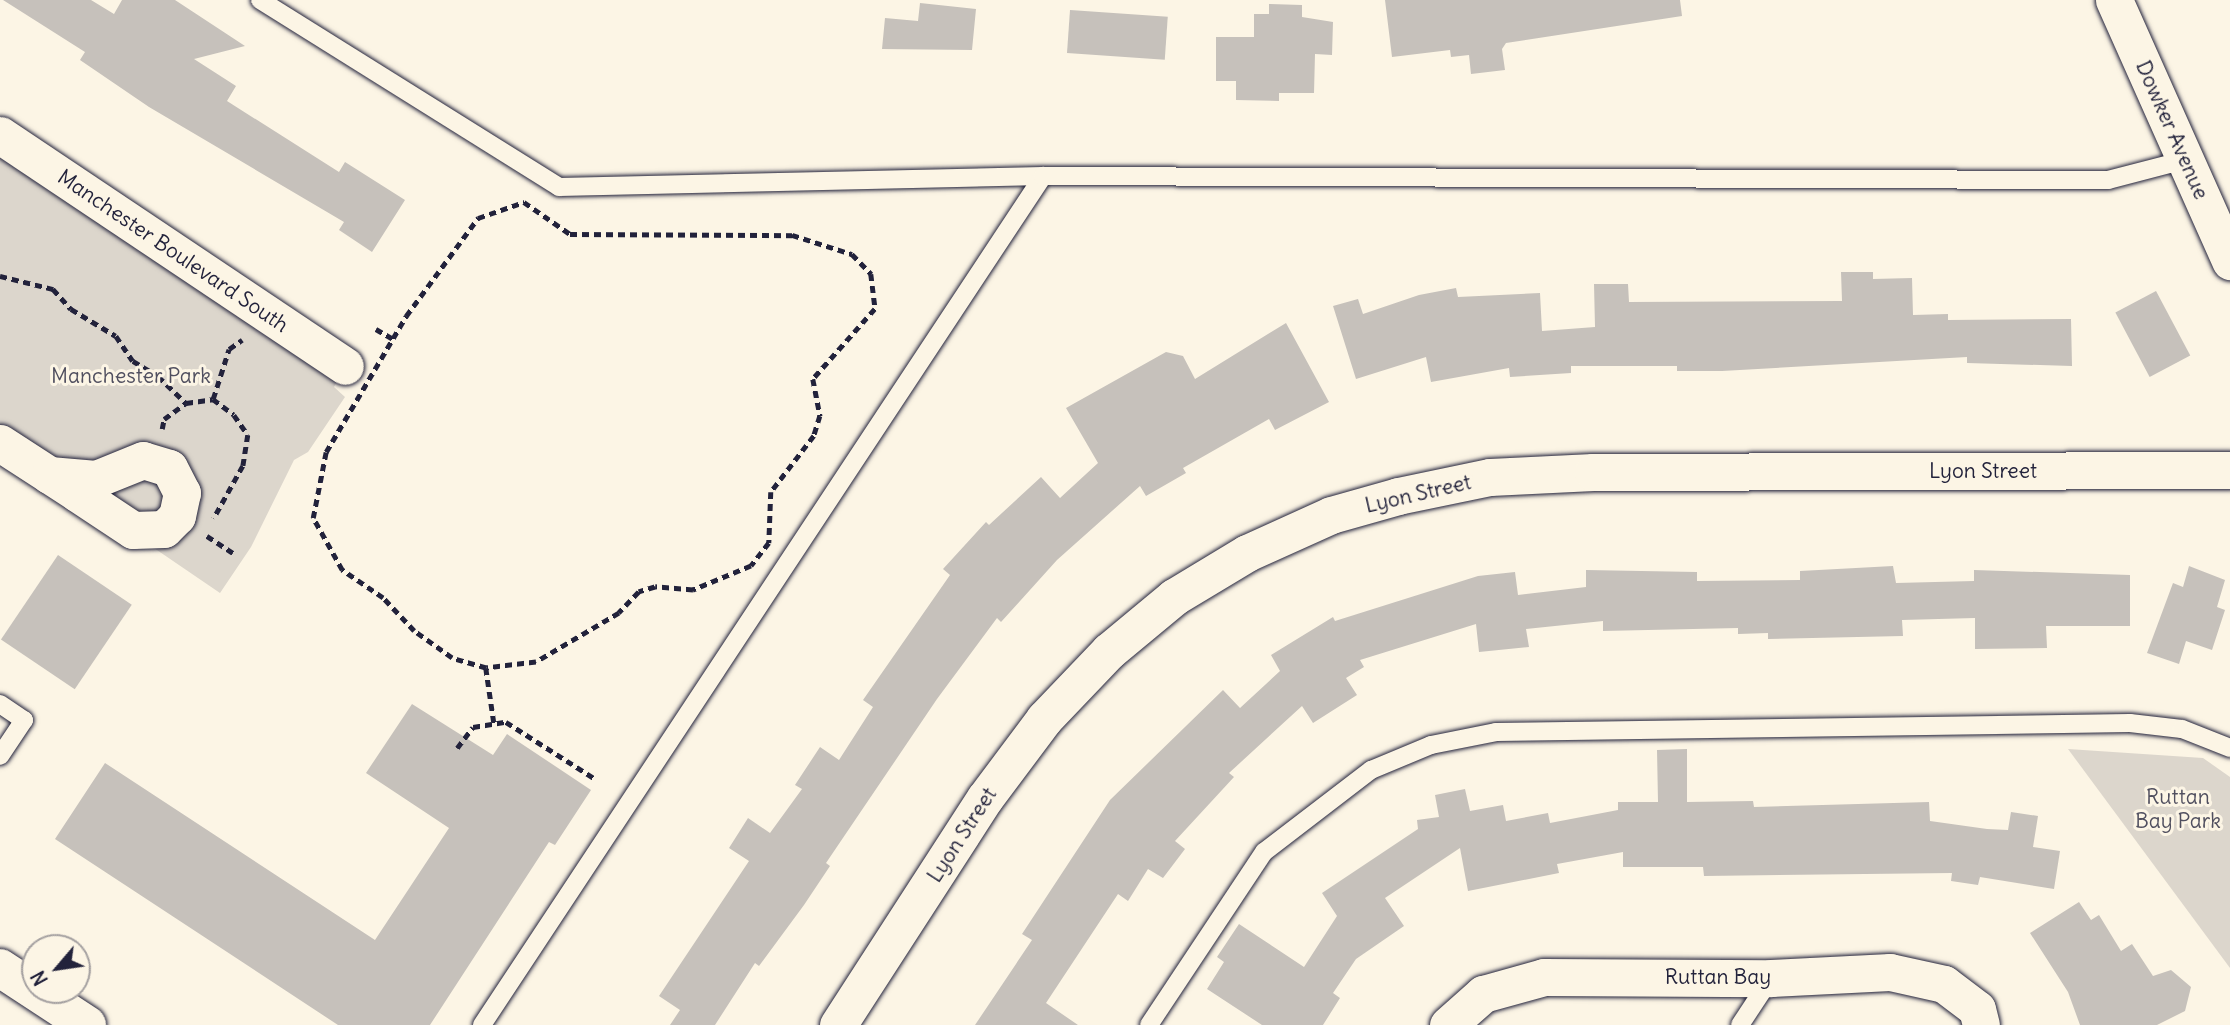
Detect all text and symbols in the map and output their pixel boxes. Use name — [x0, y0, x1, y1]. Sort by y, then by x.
street label: Dowker Avenue — [2130, 57, 2214, 203]
street label: Manchester Boulevard South — [53, 164, 293, 338]
park label: Manchester Park — [51, 363, 211, 389]
street label: Lyon Street — [1929, 458, 2037, 484]
street label: Lyon Street — [1362, 470, 1474, 518]
street label: Lyon Street — [922, 783, 1002, 887]
park label: Ruttan Bay Park — [2135, 784, 2221, 834]
north arrow — [21, 934, 91, 1004]
street label: Ruttan Bay — [1665, 964, 1771, 990]
text: N — [26, 967, 53, 990]

